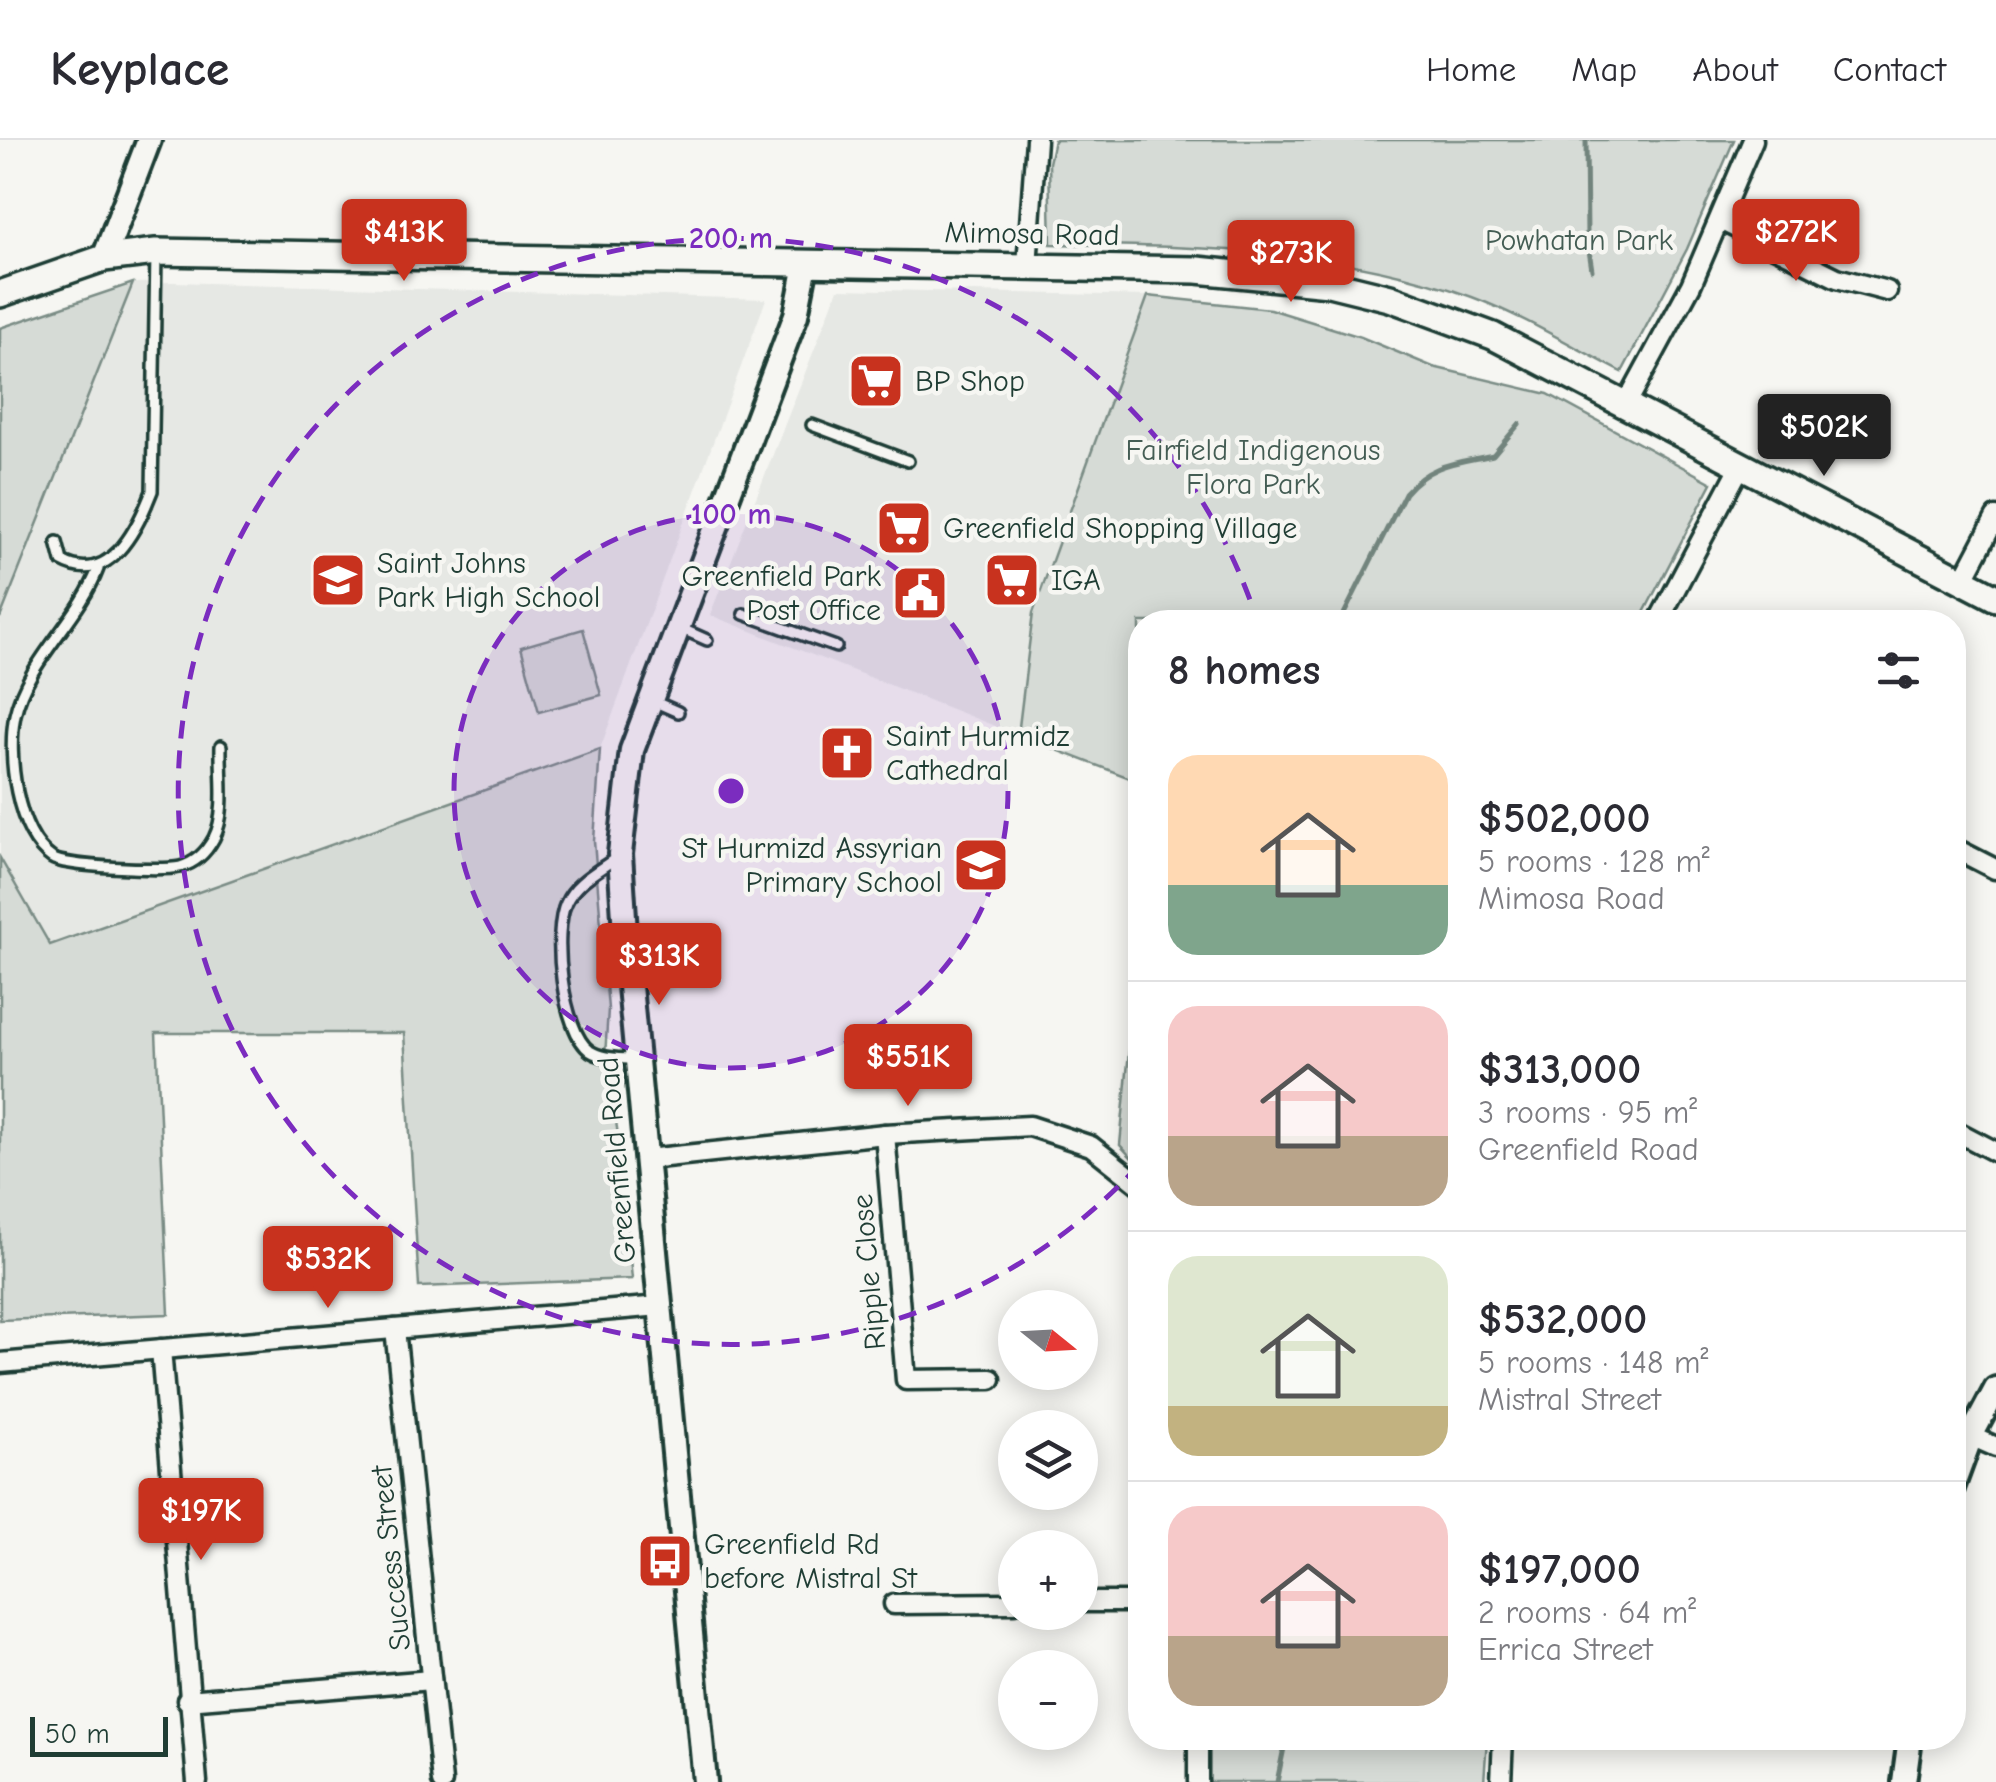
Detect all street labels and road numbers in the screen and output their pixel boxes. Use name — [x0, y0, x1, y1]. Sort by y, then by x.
street label: Mimosa Road — [944, 215, 1120, 253]
street label: Greenfield Road — [591, 1055, 643, 1265]
street label: Ripple Close — [845, 1193, 893, 1351]
street label: Success Street — [364, 1462, 418, 1652]

